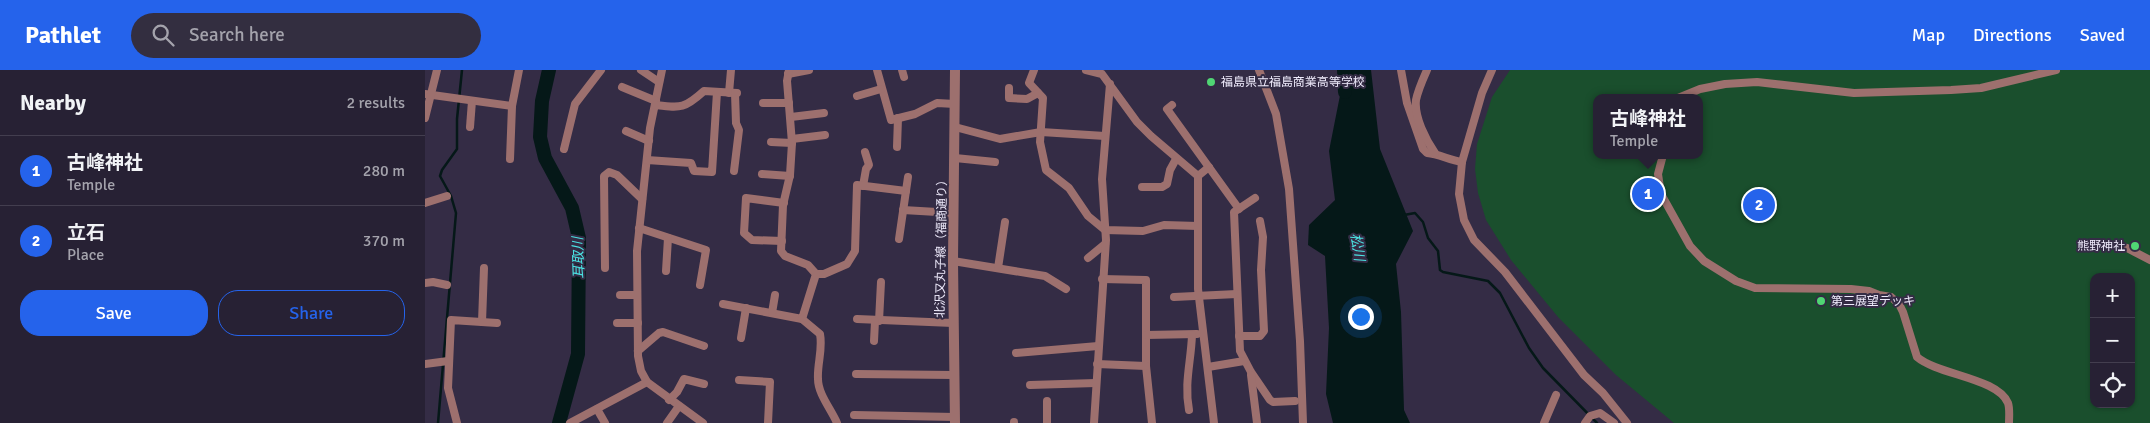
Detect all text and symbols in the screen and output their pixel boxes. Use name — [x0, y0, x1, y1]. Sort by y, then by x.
search box — [131, 13, 481, 58]
text: Pathlet — [25, 20, 101, 50]
icon: search — [149, 21, 177, 49]
text: Search here — [189, 23, 285, 47]
text: Map — [1912, 24, 1945, 46]
text: Directions — [1973, 24, 2052, 46]
text: Saved — [2080, 24, 2125, 46]
place label: 福島県立福島商業高等学校 — [1221, 75, 1365, 90]
marker: 福島県立福島商業高等学校 — [1205, 76, 1217, 88]
text: Nearby — [20, 90, 86, 116]
text: 2 results — [346, 93, 405, 113]
popup — [1593, 94, 1703, 159]
text: 古峰神社 — [1610, 107, 1686, 131]
text: Temple — [1610, 131, 1658, 151]
text: 古峰神社 — [67, 151, 143, 175]
text: 1 — [32, 161, 40, 181]
text: 280 m — [363, 161, 405, 181]
street label: 北沢又丸子線（福商通り） — [933, 174, 950, 318]
text: Temple — [67, 175, 115, 195]
pin: 1 — [1632, 175, 1664, 213]
pin: 2 — [1743, 186, 1775, 224]
text: 立石 — [67, 221, 105, 245]
text: 2 — [32, 231, 40, 251]
text: 370 m — [363, 231, 405, 251]
water label: 松川 — [1347, 232, 1368, 264]
water label: 耳取川 — [569, 235, 588, 279]
place label: 熊野神社 — [2077, 239, 2125, 254]
marker: 熊野神社 — [2129, 240, 2141, 252]
text: Place — [67, 245, 104, 265]
map controls — [2090, 273, 2135, 408]
button: + — [2090, 273, 2135, 318]
button: Save — [20, 290, 208, 336]
button: Share — [218, 290, 405, 336]
place label: 第三展望デッキ — [1831, 294, 1915, 309]
marker: 第三展望デッキ — [1815, 295, 1827, 307]
your location — [1348, 304, 1374, 330]
button: − — [2090, 318, 2135, 363]
button: locate — [2090, 363, 2135, 408]

